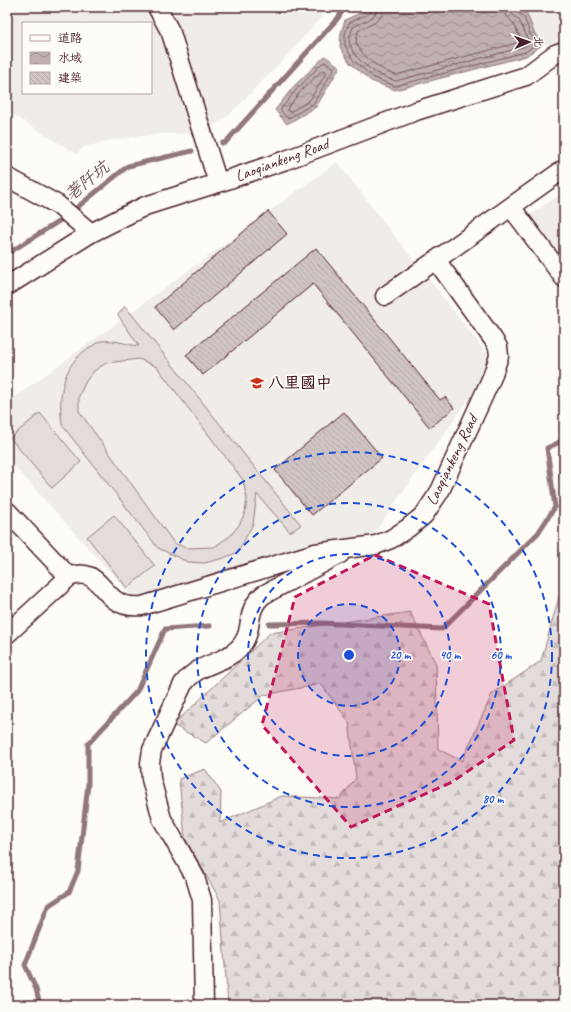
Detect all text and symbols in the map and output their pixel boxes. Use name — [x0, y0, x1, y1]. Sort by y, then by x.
legend — [22, 22, 152, 94]
north arrow — [509, 22, 549, 62]
text: 道路 — [58, 30, 82, 46]
text: 北 — [532, 36, 546, 47]
text: 水域 — [58, 50, 82, 66]
text: 建築 — [58, 70, 82, 86]
street label: Laoqiankeng Road — [233, 133, 334, 186]
water label: 荖阡坑 — [61, 156, 115, 205]
place label: 八里國中 — [268, 373, 332, 393]
school or university icon: 八里國中 — [249, 375, 265, 391]
street label: Laoqiankeng Road — [422, 409, 484, 508]
text: 20 m — [390, 647, 411, 663]
text: 40 m — [440, 647, 461, 663]
text: 60 m — [491, 647, 513, 663]
centre of rings — [342, 648, 356, 662]
text: 80 m — [483, 791, 504, 807]

